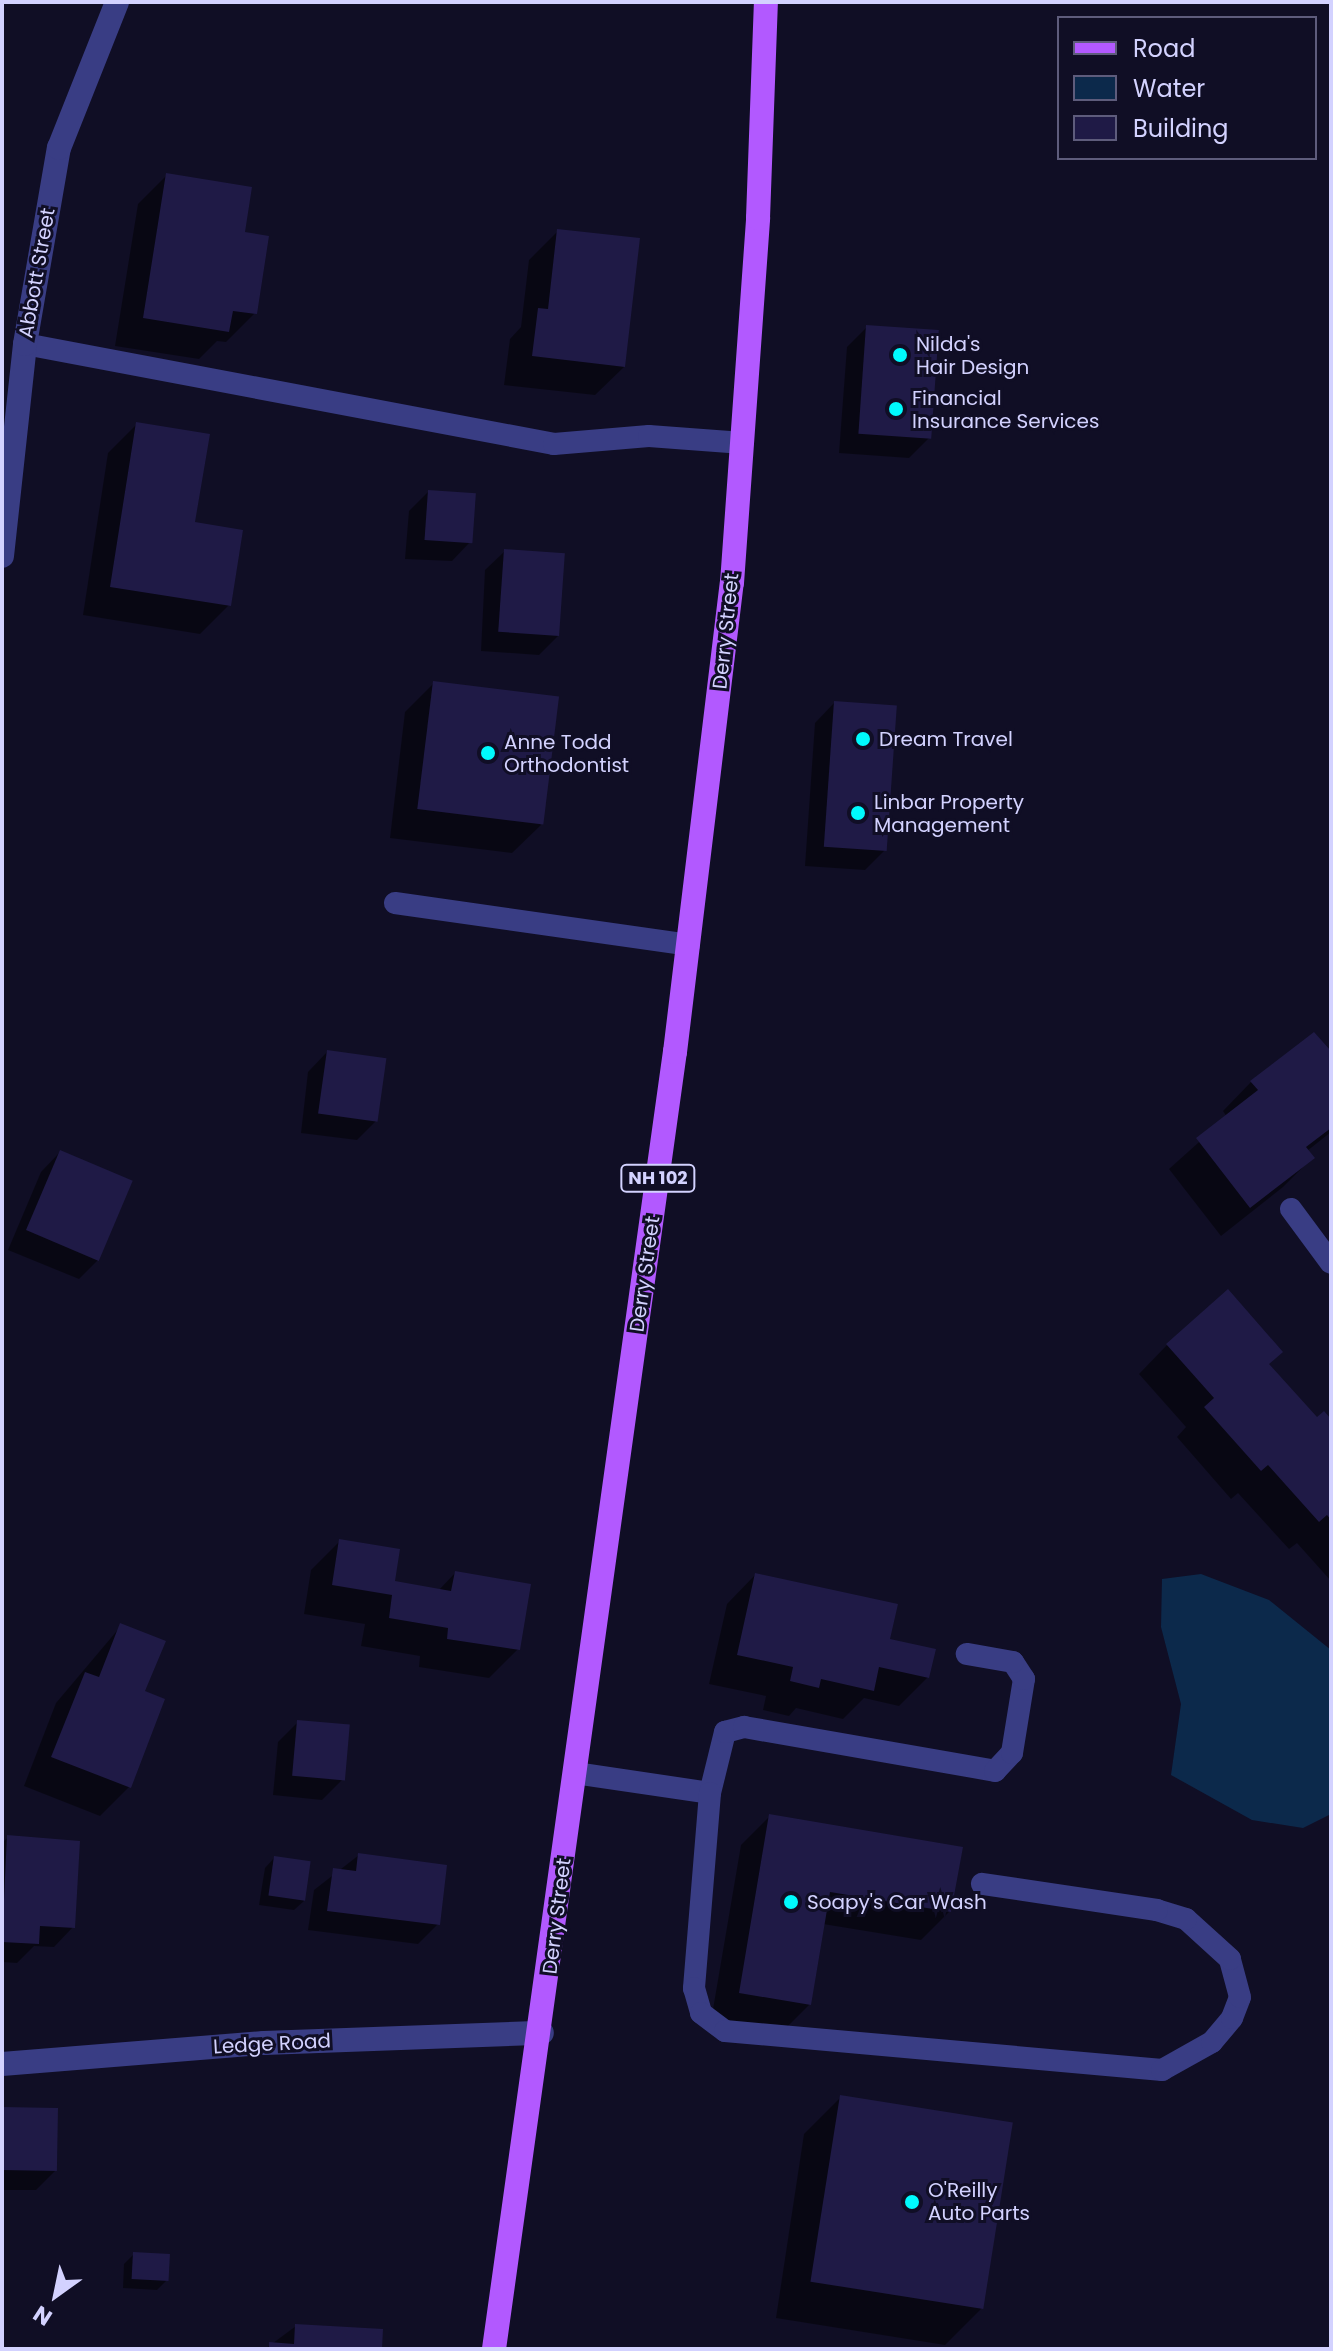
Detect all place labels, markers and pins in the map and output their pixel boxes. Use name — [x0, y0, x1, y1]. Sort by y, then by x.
place label: Nilda's Hair Design — [916, 332, 1029, 379]
marker: Nilda's Hair Design — [891, 346, 909, 364]
place label: Financial Insurance Services — [912, 386, 1099, 433]
marker: Financial Insurance Services — [887, 400, 905, 418]
place label: Dream Travel — [879, 727, 1013, 751]
place label: Anne Todd Orthodontist — [504, 730, 629, 777]
marker: Dream Travel — [854, 730, 872, 748]
marker: Anne Todd Orthodontist — [479, 744, 497, 762]
place label: Linbar Property Management — [874, 790, 1024, 837]
marker: Linbar Property Management — [849, 804, 867, 822]
place label: Soapy's Car Wash — [807, 1890, 987, 1914]
marker: Soapy's Car Wash — [782, 1893, 800, 1911]
place label: O'Reilly Auto Parts — [928, 2178, 1030, 2225]
marker: O'Reilly Auto Parts — [903, 2193, 921, 2211]

